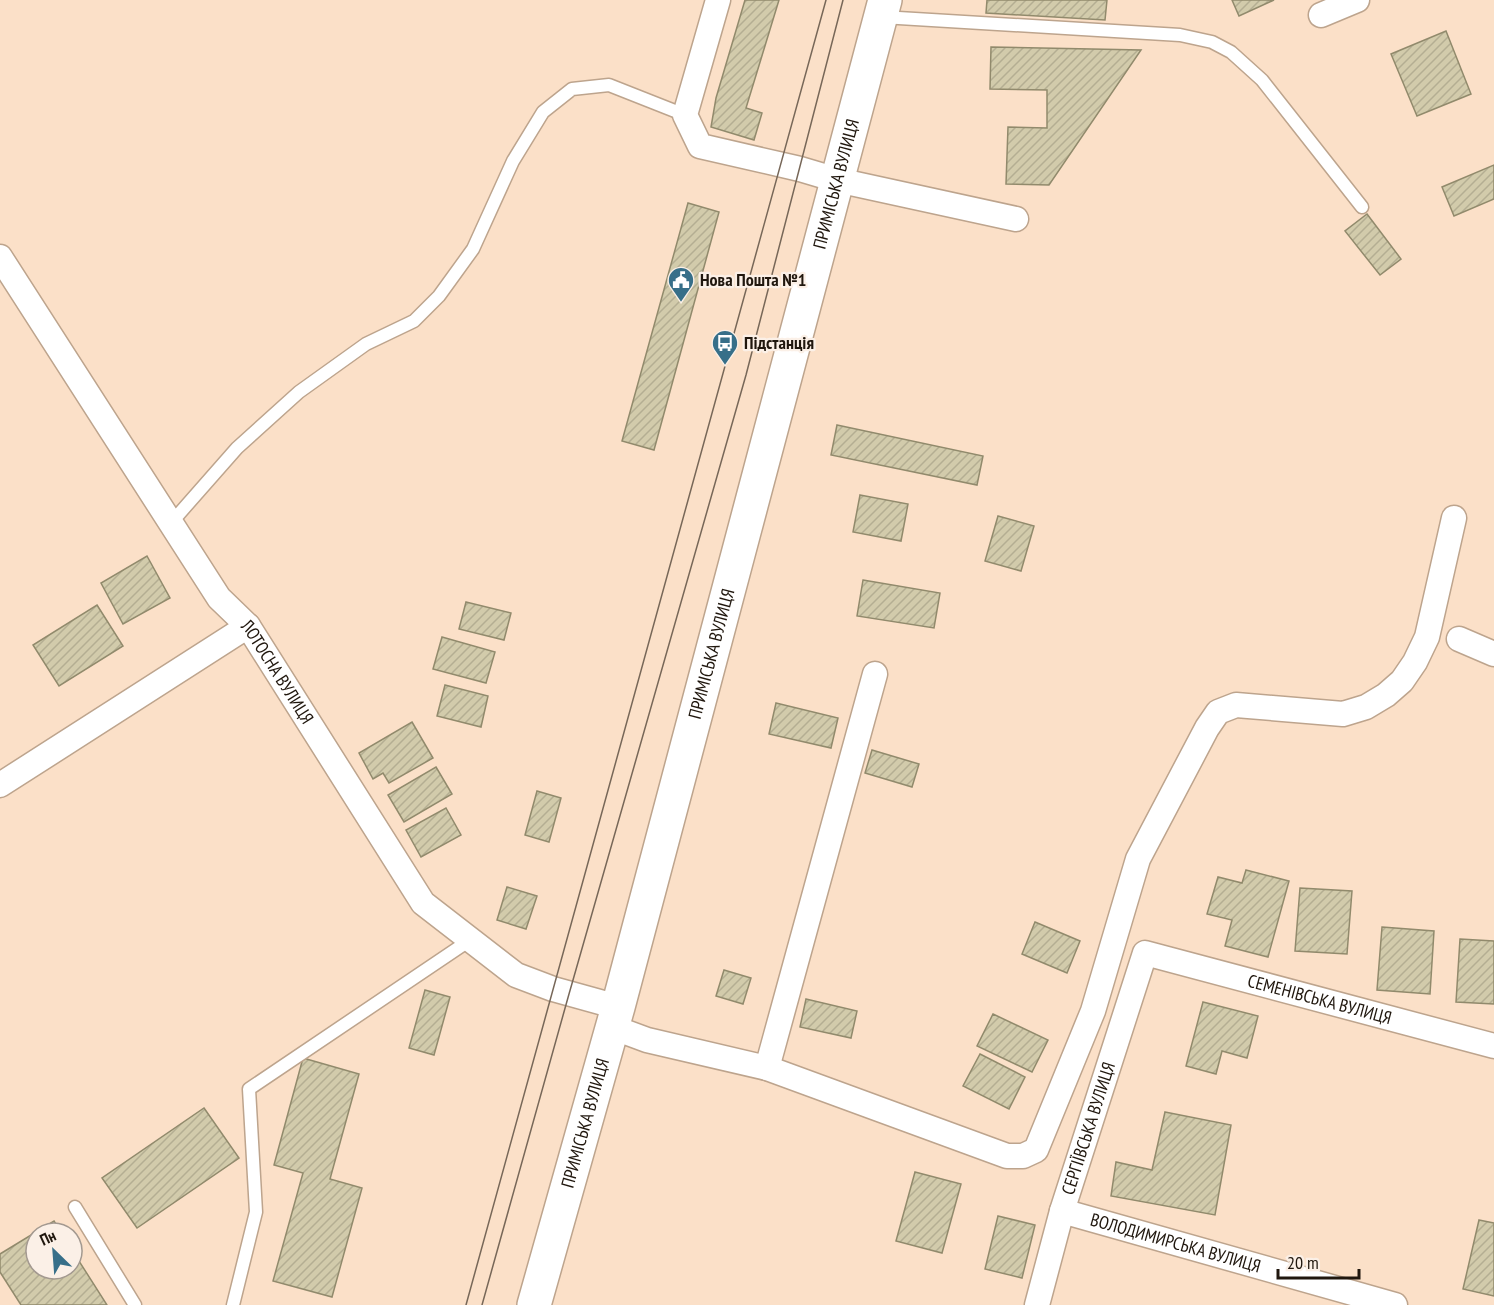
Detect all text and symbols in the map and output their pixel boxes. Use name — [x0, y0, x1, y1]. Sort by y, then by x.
street label: ПРИМІСЬКА ВУЛИЦЯ — [807, 116, 864, 251]
public building icon: Нова Пошта №1 — [666, 265, 696, 303]
place label: Нова Пошта №1 — [700, 268, 806, 291]
bus stop icon: Підстанція — [710, 328, 740, 366]
place label: Підстанція — [744, 331, 814, 354]
street label: ПРИМІСЬКА ВУЛИЦЯ — [683, 586, 739, 721]
street label: ЛОТОСНА ВУЛИЦЯ — [236, 613, 319, 728]
street label: СЕМЕНІВСЬКА ВУЛИЦЯ — [1245, 969, 1394, 1029]
street label: ПРИМІСЬКА ВУЛИЦЯ — [556, 1056, 614, 1190]
street label: СЕРГІЇВСЬКА ВУЛИЦЯ — [1056, 1059, 1120, 1197]
street label: ВОЛОДИМИРСЬКА ВУЛИЦЯ — [1088, 1208, 1264, 1278]
north arrow — [24, 1221, 84, 1281]
text: Пн — [36, 1225, 59, 1250]
scale bar — [1278, 1242, 1359, 1280]
text: 20 m — [1287, 1251, 1319, 1274]

